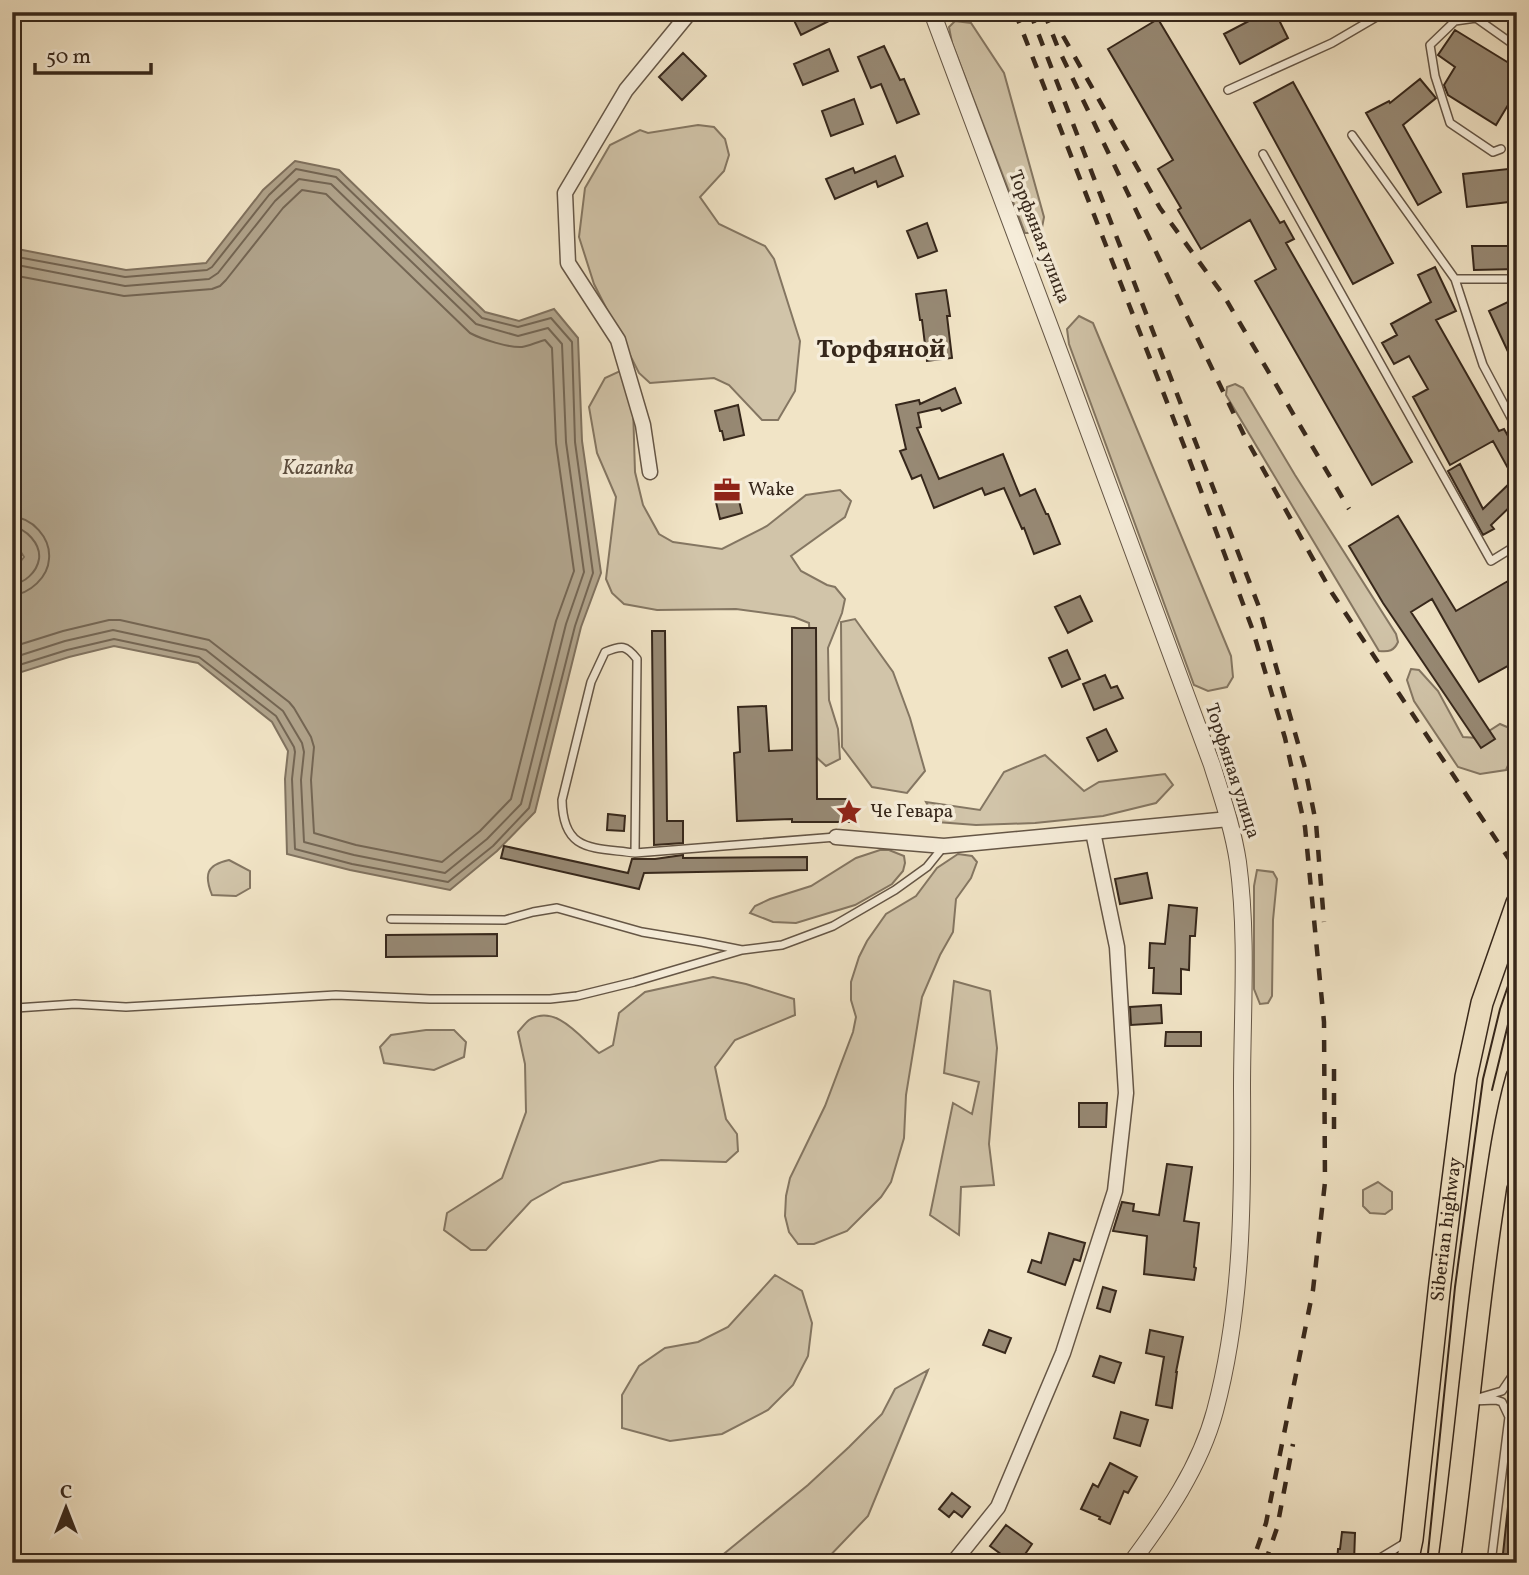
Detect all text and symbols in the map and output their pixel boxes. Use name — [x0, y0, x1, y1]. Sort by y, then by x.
scale bar — [35, 32, 150, 76]
text: 50 m — [46, 43, 91, 72]
street label: Торфяная улица — [1002, 167, 1076, 307]
district label: Торфяной — [816, 332, 946, 368]
water label: Kazanka — [282, 454, 354, 483]
office icon: Wake — [712, 475, 742, 505]
place label: Wake — [748, 477, 794, 503]
street label: Торфяная улица — [1198, 700, 1266, 842]
place icon: Че Гевара — [834, 797, 864, 827]
place label: Че Гевара — [870, 799, 953, 825]
street label: Siberian highway — [1425, 1156, 1469, 1303]
north arrow — [32, 1474, 102, 1544]
text: С — [60, 1480, 72, 1506]

